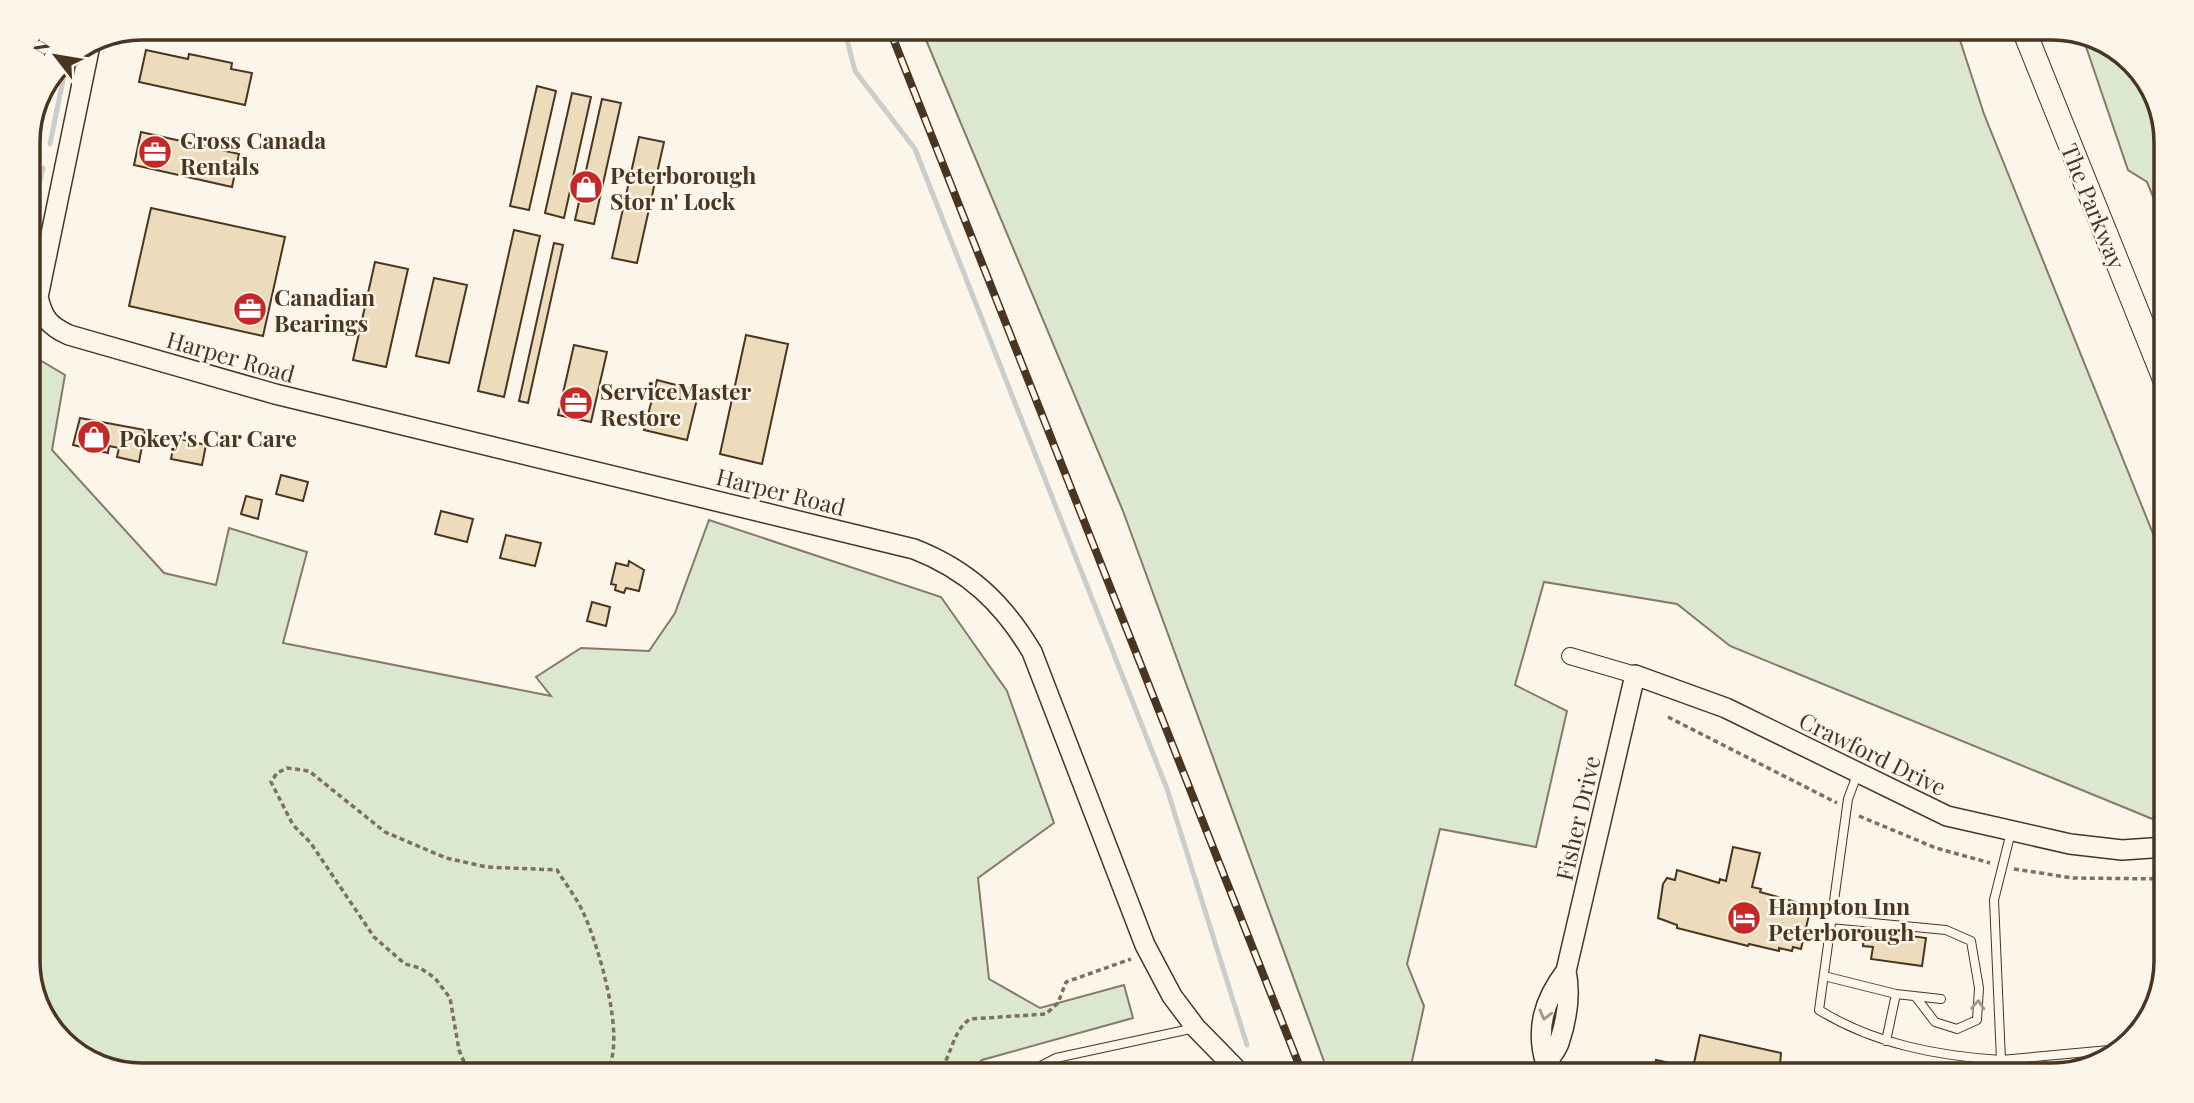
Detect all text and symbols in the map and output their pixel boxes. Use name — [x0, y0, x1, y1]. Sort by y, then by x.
north arrow — [21, 21, 91, 91]
text: N — [26, 34, 55, 59]
place label: Cross Canada Rentals — [180, 124, 326, 181]
office icon: Cross Canada Rentals — [136, 133, 174, 171]
street label: The Parkway — [2055, 139, 2133, 274]
place label: Peterborough Stor n' Lock — [610, 159, 756, 216]
shop icon: Peterborough Stor n' Lock — [567, 168, 605, 206]
place label: Canadian Bearings — [274, 281, 375, 338]
office icon: Canadian Bearings — [231, 290, 269, 328]
street label: Harper Road — [163, 323, 299, 389]
place label: ServiceMaster Restore — [600, 375, 751, 432]
office icon: ServiceMaster Restore — [557, 384, 595, 422]
shop icon: Pokey's Car Care — [75, 418, 113, 456]
place label: Pokey's Car Care — [119, 422, 297, 453]
street label: Harper Road — [713, 460, 849, 522]
street label: Crawford Drive — [1794, 704, 1952, 802]
street label: Fisher Drive — [1548, 753, 1606, 883]
place label: Hampton Inn Peterborough — [1768, 890, 1914, 947]
hotel icon: Hampton Inn Peterborough — [1725, 899, 1763, 937]
one-way arrow — [1970, 1000, 1985, 1011]
one-way arrow — [1539, 1009, 1553, 1021]

